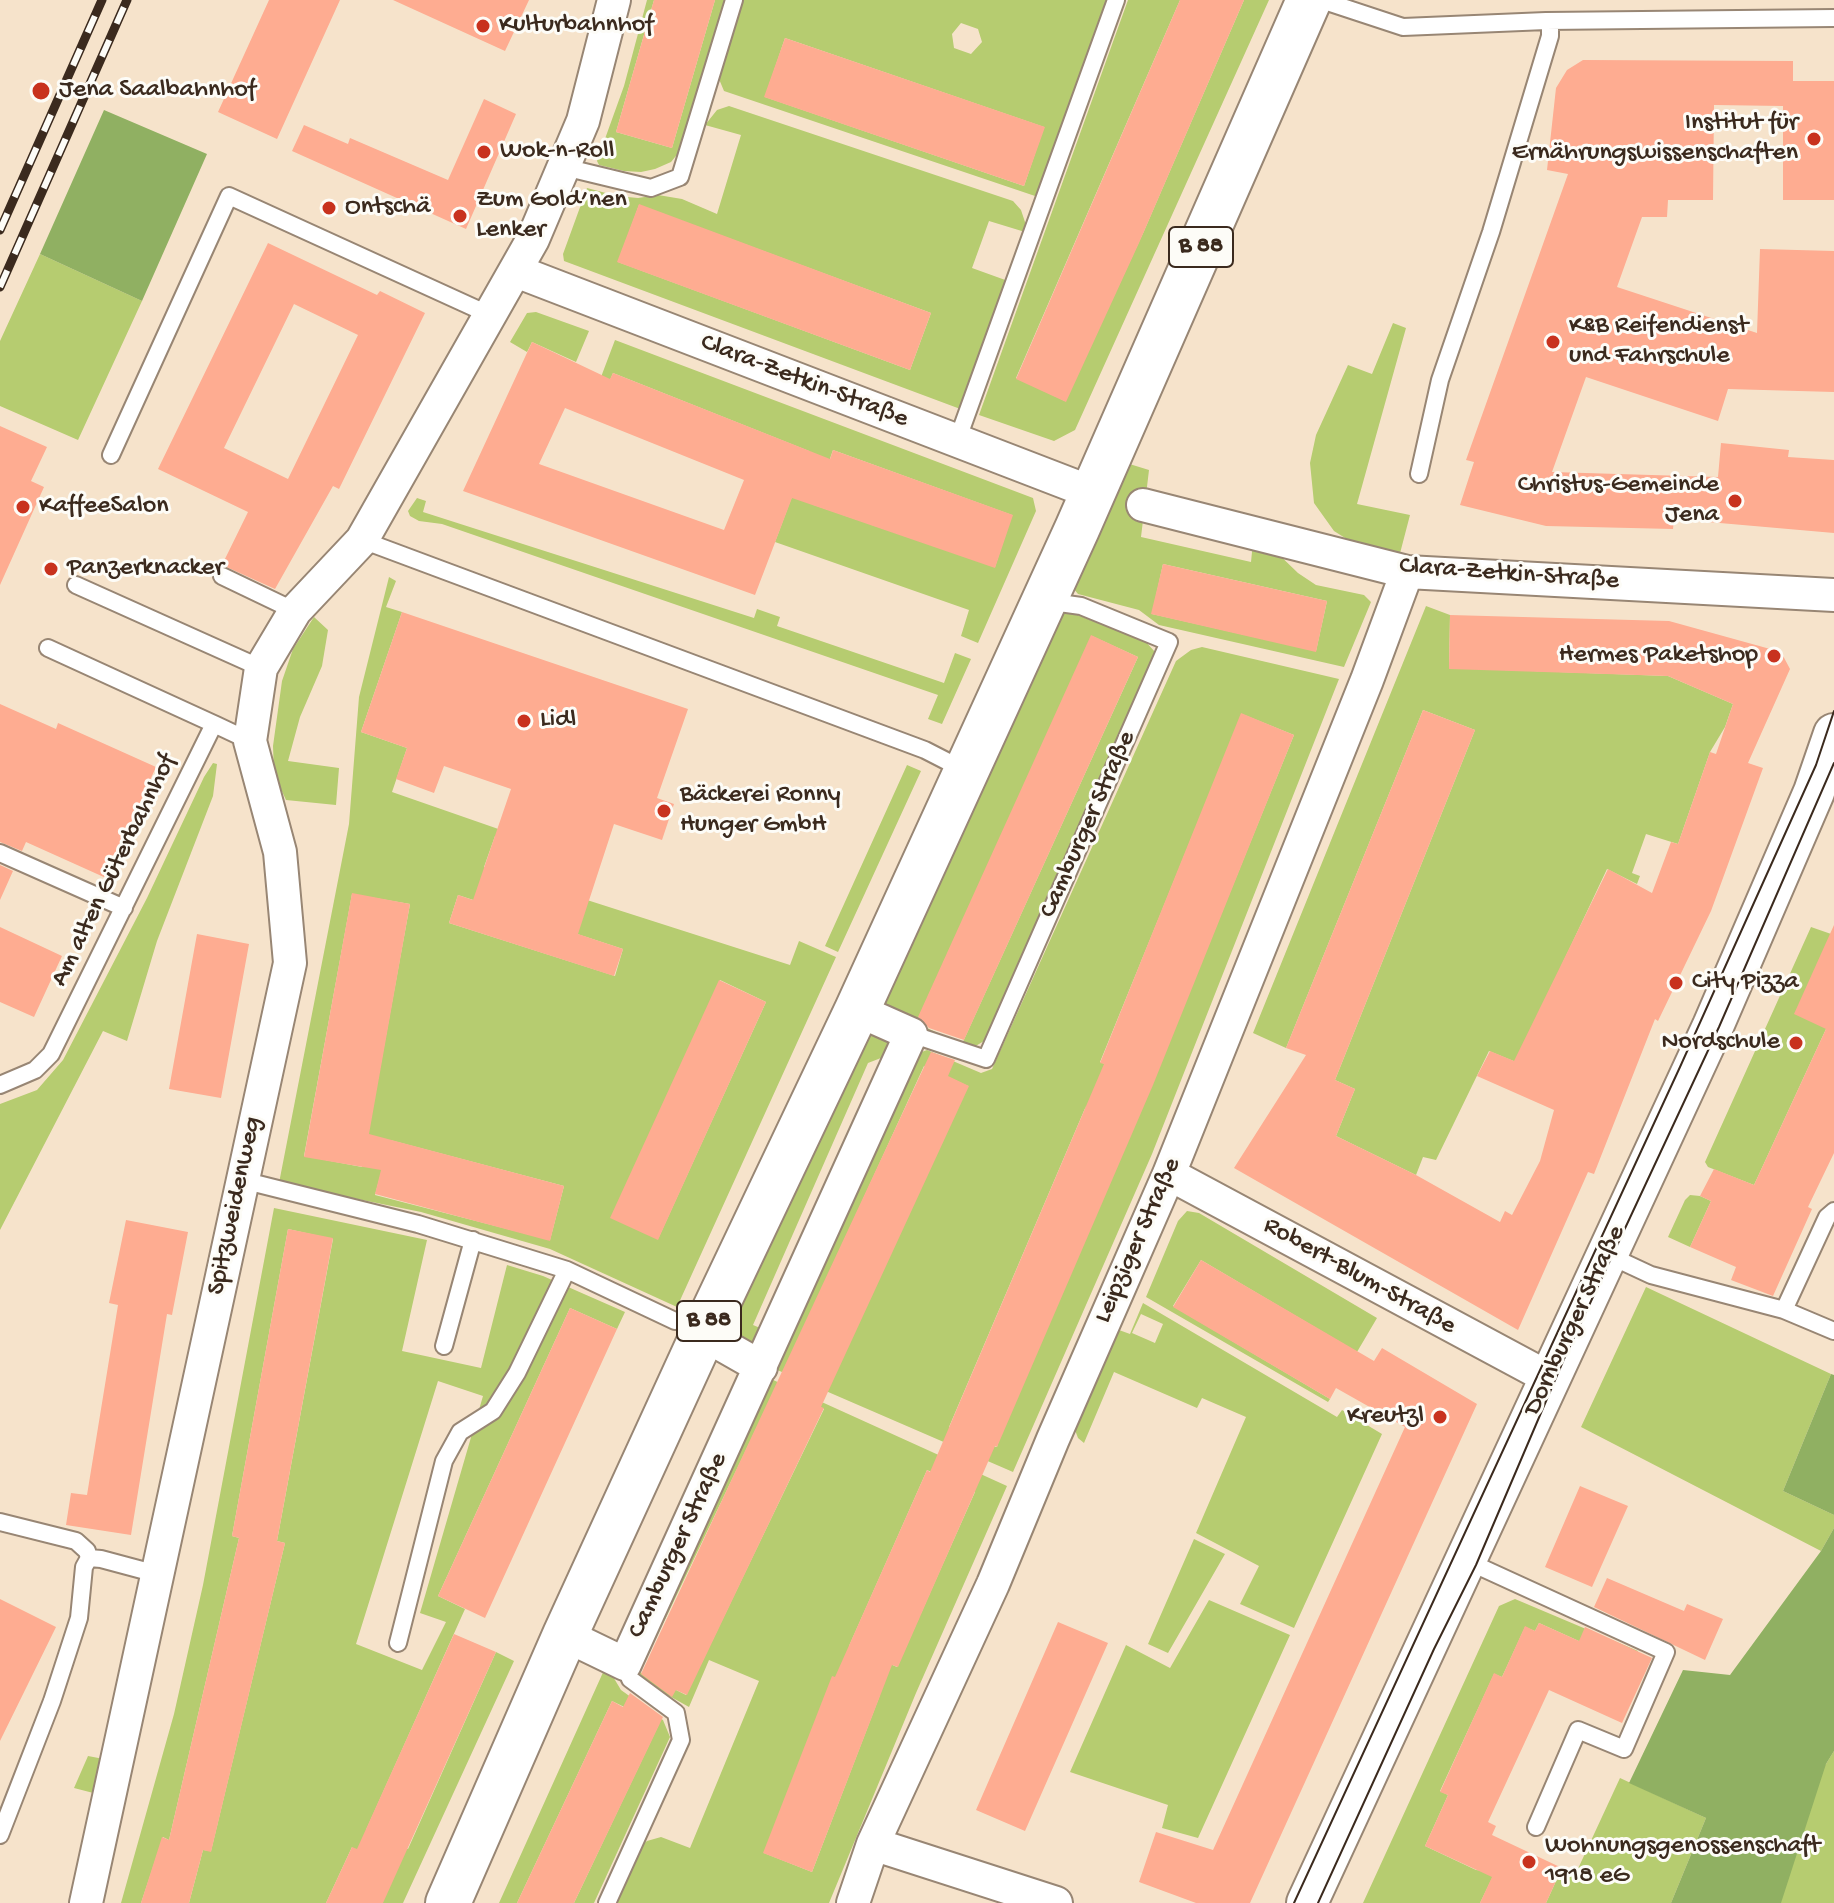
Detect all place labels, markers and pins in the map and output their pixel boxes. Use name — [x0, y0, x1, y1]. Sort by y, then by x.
place label: Kulturbahnhof — [499, 10, 653, 42]
marker: Kulturbahnhof — [474, 17, 492, 35]
place label: Jena Saalbahnhof — [59, 75, 256, 107]
marker: Jena Saalbahnhof — [30, 80, 52, 102]
place label: Institut für Ernährungswissenschaften — [1512, 108, 1798, 170]
marker: Institut für Ernährungswissenschaften — [1805, 130, 1823, 148]
place label: Wok-n-Roll — [500, 136, 614, 168]
marker: Wok-n-Roll — [475, 143, 493, 161]
place label: Zum Gold’nen Lenker — [476, 185, 627, 246]
place label: Ontschä — [345, 192, 430, 224]
marker: Ontschä — [320, 199, 338, 217]
marker: Zum Gold’nen Lenker — [451, 207, 469, 225]
place label: K&B Reifendienst und Fahrschule — [1569, 311, 1748, 372]
marker: K&B Reifendienst und Fahrschule — [1544, 333, 1562, 351]
place label: Christus-Gemeinde Jena — [1518, 470, 1719, 532]
place label: KaffeeSalon — [39, 491, 169, 523]
marker: Christus-Gemeinde Jena — [1726, 492, 1744, 510]
marker: KaffeeSalon — [14, 498, 32, 516]
place label: Panzerknacker — [67, 553, 224, 585]
marker: Panzerknacker — [42, 560, 60, 578]
place label: Hermes Paketshop — [1559, 640, 1758, 672]
marker: Hermes Paketshop — [1765, 647, 1783, 665]
place label: Lidl — [540, 705, 576, 737]
marker: Lidl — [515, 712, 533, 730]
place label: Bäckerei Ronny Hunger GmbH — [680, 780, 841, 842]
marker: Bäckerei Ronny Hunger GmbH — [655, 802, 673, 820]
place label: City Pizza — [1692, 967, 1799, 999]
marker: City Pizza — [1667, 974, 1685, 992]
place label: Nordschule — [1661, 1027, 1780, 1059]
marker: Nordschule — [1787, 1034, 1805, 1052]
place label: Kreutzl — [1347, 1401, 1424, 1433]
marker: Kreutzl — [1431, 1408, 1449, 1426]
place label: Wohnungsgenossenschaft 1918 eG — [1545, 1831, 1820, 1892]
marker: Wohnungsgenossenschaft 1918 eG — [1520, 1853, 1538, 1871]

